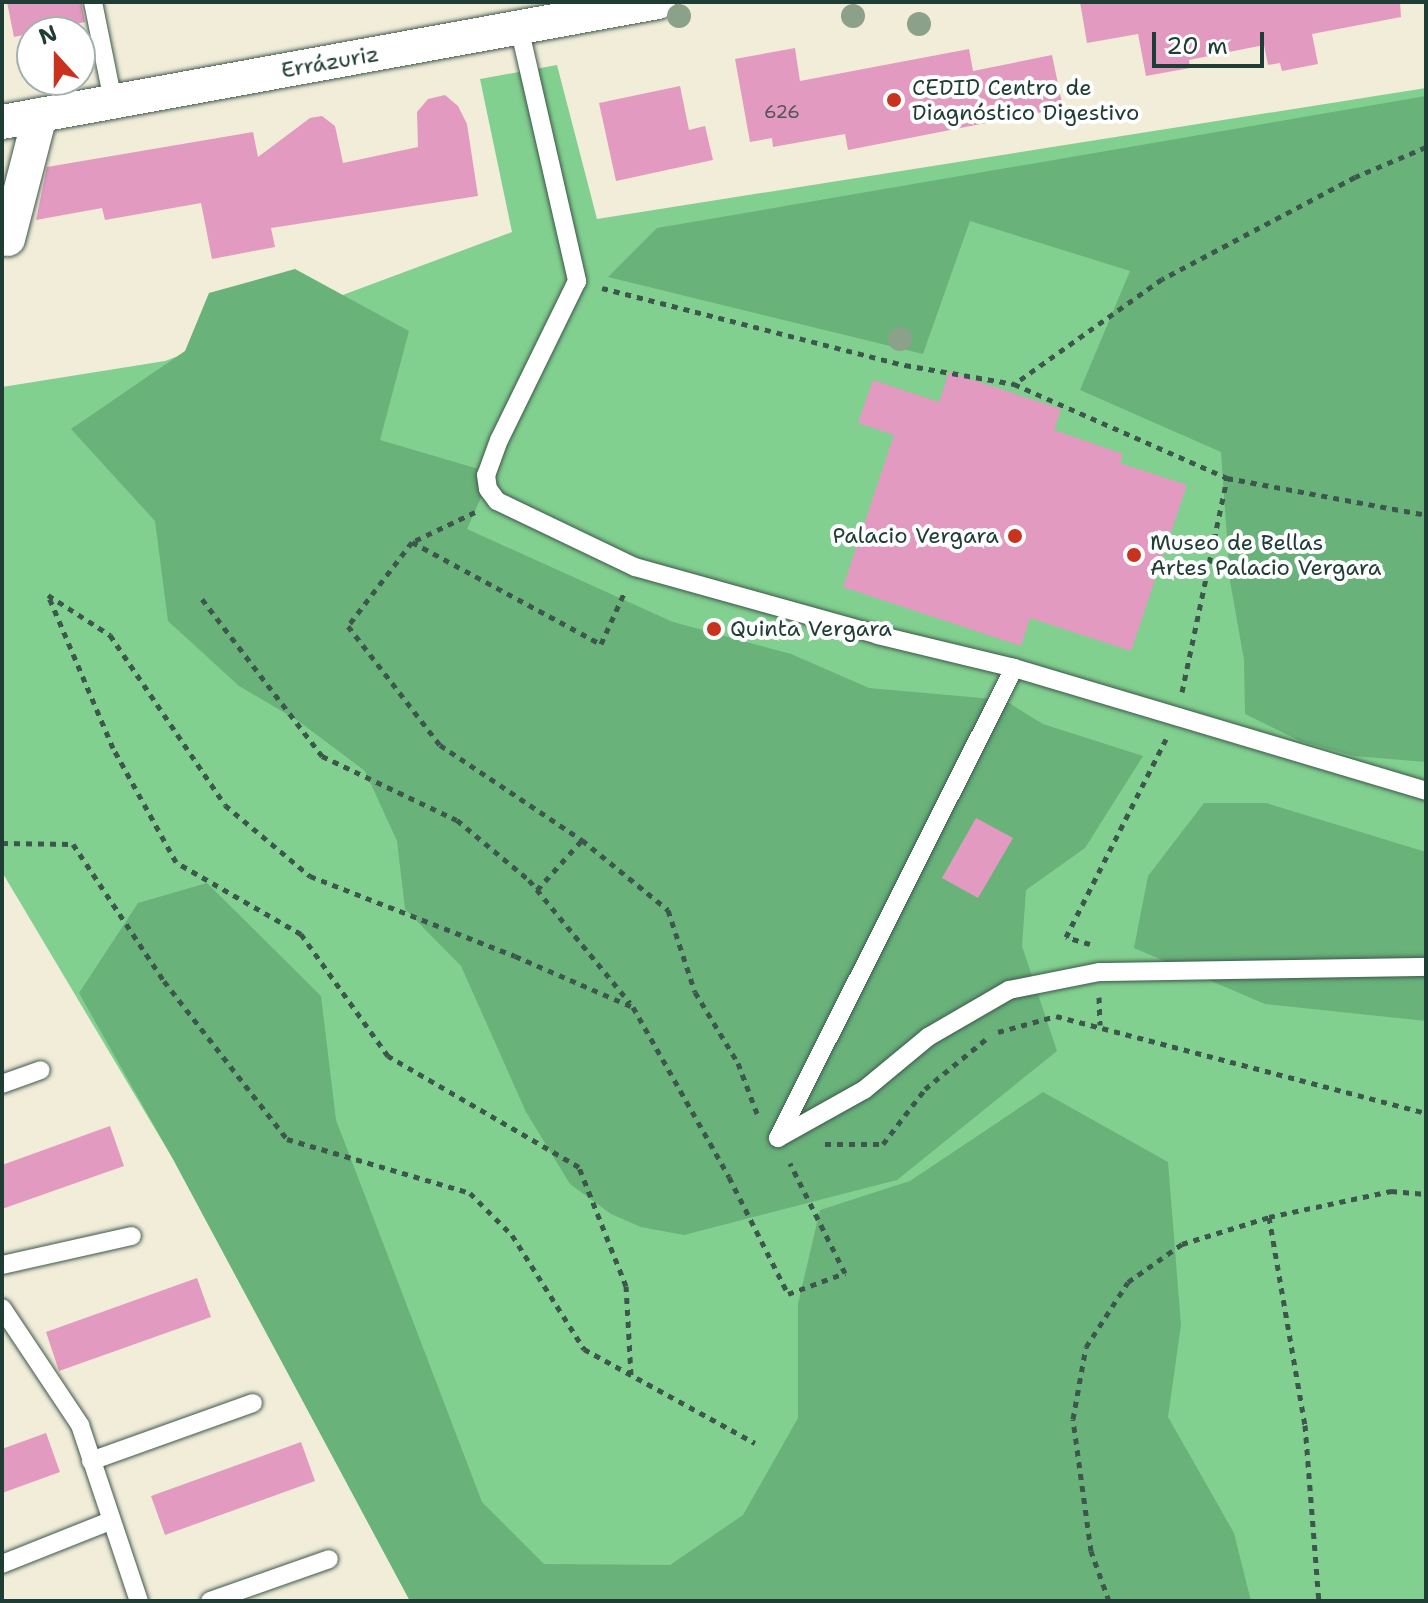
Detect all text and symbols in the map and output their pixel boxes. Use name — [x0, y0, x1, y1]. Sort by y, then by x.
north arrow — [16, 16, 96, 96]
scale bar — [1156, 16, 1268, 66]
text: N — [35, 18, 61, 52]
text: 20 m — [1166, 30, 1228, 62]
street label: Errázuriz — [279, 40, 381, 84]
place label: CEDID Centro de Diagnóstico Digestivo — [912, 74, 1139, 126]
marker: CEDID Centro de Diagnóstico Digestivo — [883, 89, 905, 111]
house number: 626 — [764, 101, 800, 123]
place label: Palacio Vergara — [832, 523, 999, 549]
marker: Palacio Vergara — [1006, 527, 1024, 545]
place label: Museo de Bellas Artes Palacio Vergara — [1150, 529, 1381, 580]
marker: Museo de Bellas Artes Palacio Vergara — [1125, 546, 1143, 564]
place label: Quinta Vergara — [730, 616, 892, 642]
marker: Quinta Vergara — [705, 620, 723, 638]

